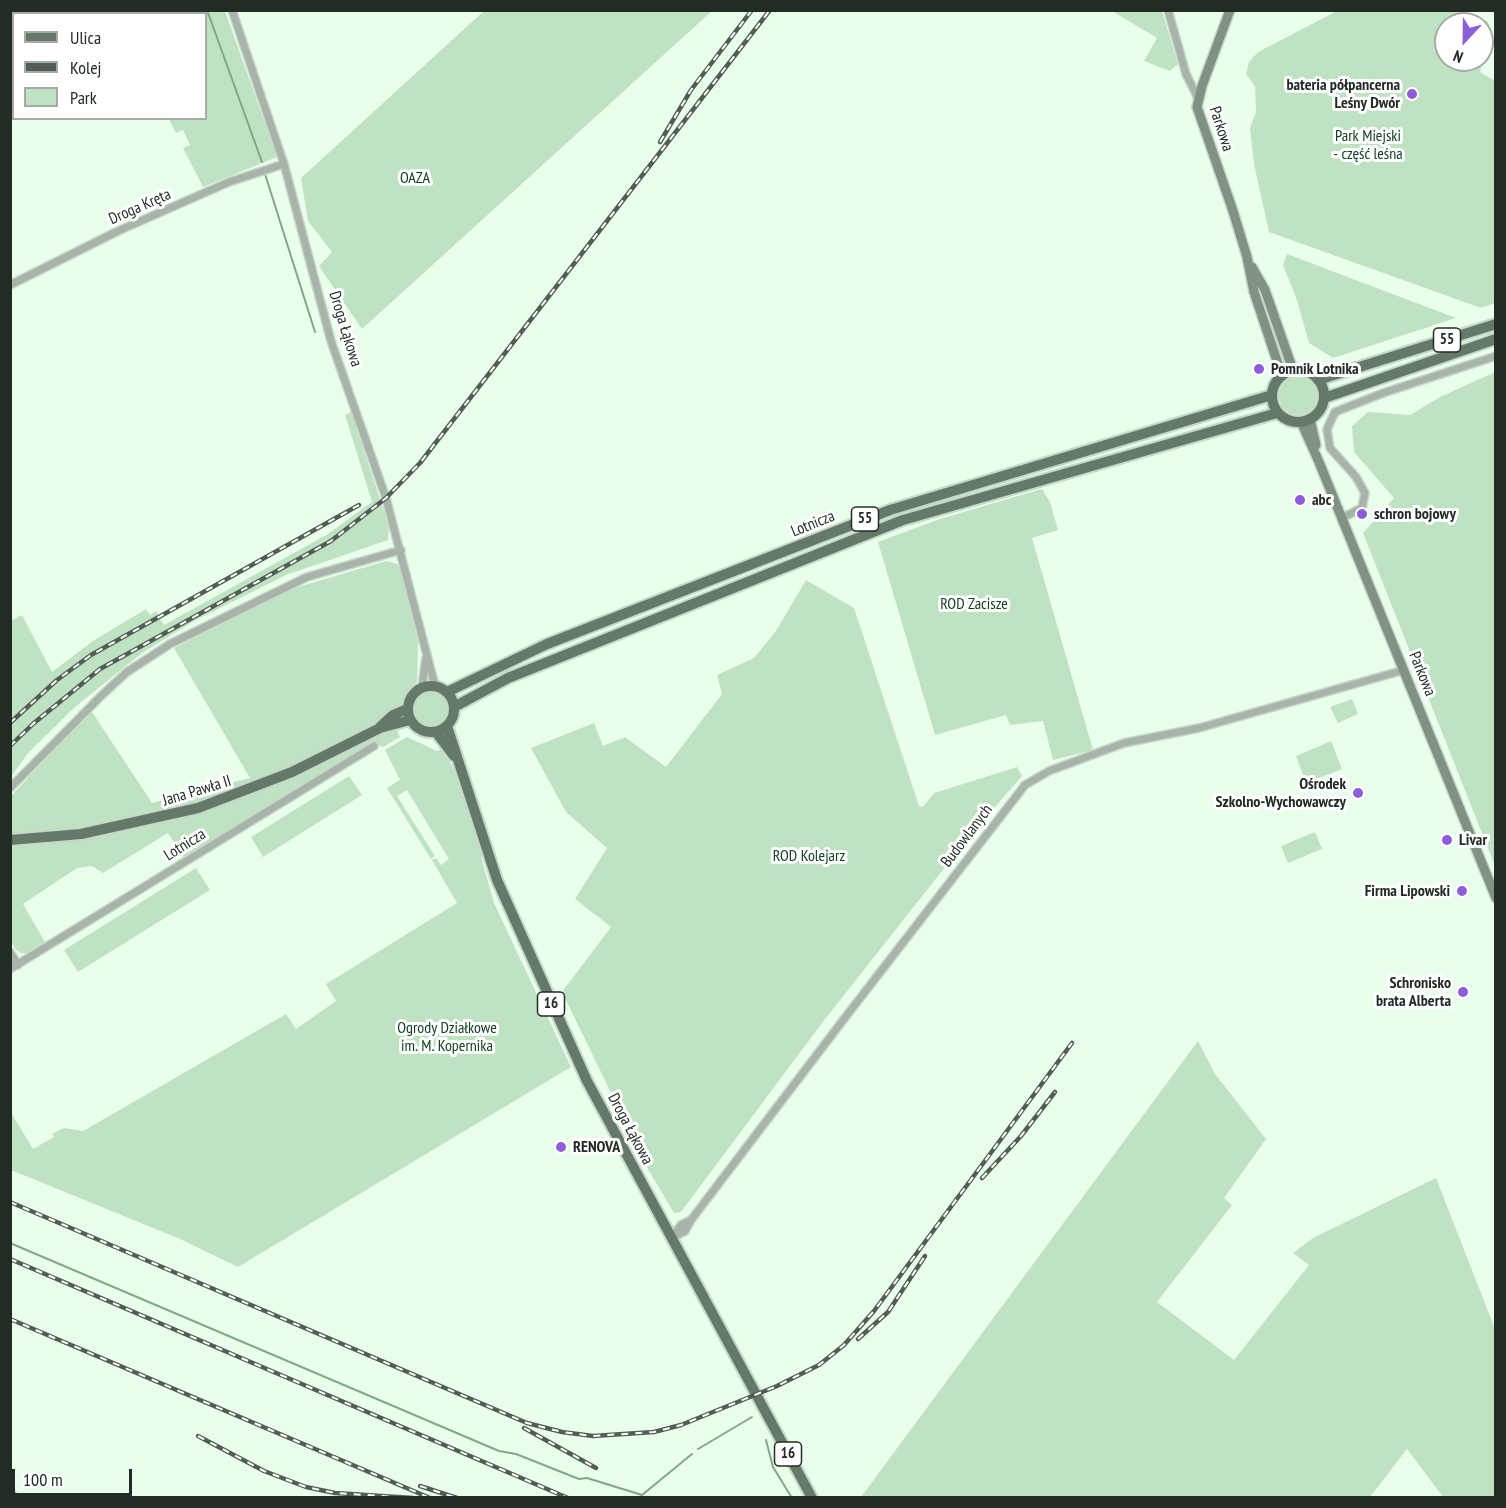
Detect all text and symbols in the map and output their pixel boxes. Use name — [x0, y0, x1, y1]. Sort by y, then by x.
legend — [12, 12, 207, 120]
north arrow — [1434, 12, 1494, 72]
text: Ulica — [70, 26, 101, 49]
text: N — [1450, 46, 1466, 68]
text: Kolej — [70, 56, 101, 79]
place label: bateria półpancerna Leśny Dwór — [1286, 75, 1400, 113]
text: Park — [70, 86, 97, 109]
marker: bateria półpancerna Leśny Dwór — [1405, 87, 1419, 101]
street label: Parkowa — [1205, 104, 1237, 154]
park label: Park Miejski - część leśna — [1333, 126, 1403, 164]
park label: OAZA — [400, 168, 430, 188]
street label: Droga Kręta — [106, 185, 174, 229]
street label: Droga Łąkowa — [324, 289, 366, 369]
road number: 55 — [1434, 328, 1460, 352]
place label: Pomnik Lotnika — [1271, 359, 1359, 379]
marker: Pomnik Lotnika — [1252, 362, 1266, 376]
place label: abc — [1312, 490, 1331, 510]
marker: abc — [1293, 493, 1307, 507]
place label: schron bojowy — [1374, 504, 1456, 524]
street label: Lotnicza — [788, 507, 838, 541]
road number: 55 — [852, 507, 878, 531]
marker: schron bojowy — [1355, 507, 1369, 521]
park label: ROD Zacisze — [940, 594, 1008, 614]
street label: Parkowa — [1404, 649, 1440, 699]
street label: Jana Pawła II — [160, 771, 234, 811]
place label: Ośrodek Szkolno-Wychowawczy — [1216, 774, 1346, 812]
marker: Ośrodek Szkolno-Wychowawczy — [1351, 786, 1365, 800]
street label: Budowlanych — [937, 801, 997, 871]
street label: Lotnicza — [161, 825, 209, 865]
place label: Livar — [1459, 830, 1487, 850]
marker: Livar — [1440, 833, 1454, 847]
park label: ROD Kolejarz — [773, 846, 845, 866]
place label: Firma Lipowski — [1365, 881, 1450, 901]
marker: Firma Lipowski — [1455, 884, 1469, 898]
place label: Schronisko brata Alberta — [1376, 973, 1451, 1011]
marker: Schronisko brata Alberta — [1456, 985, 1470, 999]
road number: 16 — [538, 992, 564, 1016]
park label: Ogrody Działkowe im. M. Kopernika — [397, 1018, 497, 1056]
street label: Droga Łąkowa — [603, 1090, 657, 1168]
place label: RENOVA — [573, 1137, 620, 1157]
marker: RENOVA — [554, 1140, 568, 1154]
road number: 16 — [774, 1442, 802, 1466]
scale bar — [15, 1457, 135, 1495]
text: 100 m — [23, 1468, 63, 1491]

